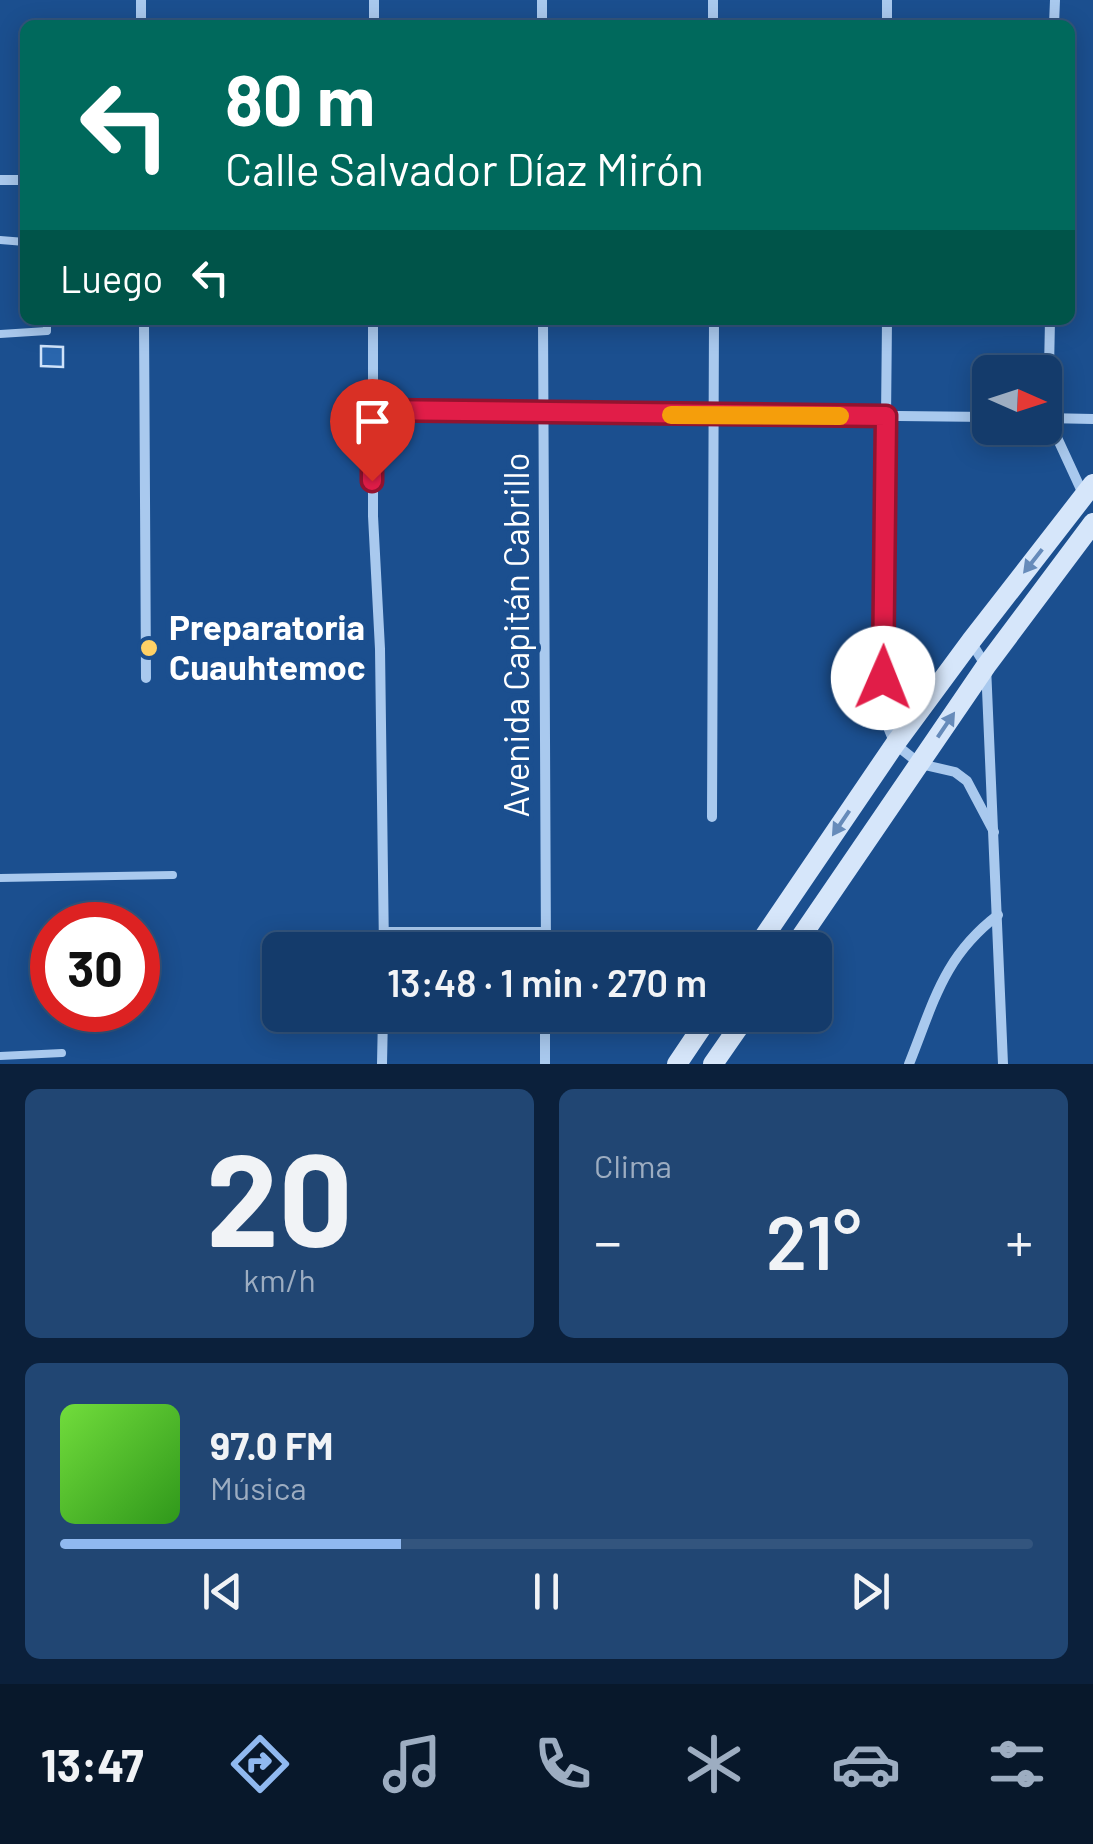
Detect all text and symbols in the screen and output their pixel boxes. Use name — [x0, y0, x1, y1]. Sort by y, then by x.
text: 80 m — [225, 56, 375, 140]
icon: left — [60, 60, 190, 190]
text: Calle Salvador Díaz Mirón — [225, 141, 704, 195]
icon: left — [183, 250, 238, 305]
text: Luego — [60, 255, 163, 301]
north arrow — [972, 355, 1062, 445]
map controls — [972, 355, 1062, 445]
pin — [330, 379, 415, 482]
icon: arrive — [345, 394, 400, 449]
street label: Avenida Capitán Cabrillo — [494, 452, 536, 818]
one-way arrow — [1023, 548, 1044, 574]
place label: Preparatoria Cuauhtemoc — [169, 605, 366, 687]
position arrow — [831, 626, 935, 730]
marker: Preparatoria Cuauhtemoc — [138, 637, 160, 659]
one-way arrow — [937, 712, 955, 739]
one-way arrow — [833, 810, 851, 837]
speed limit sign: 30 — [30, 902, 160, 1032]
text: 13:48 · 1 min · 270 m — [387, 959, 707, 1005]
text: 20 — [206, 1117, 353, 1273]
text: Clima — [594, 1146, 672, 1184]
text: 21° — [766, 1195, 861, 1285]
text: − — [594, 1207, 622, 1273]
text: + — [1005, 1207, 1033, 1273]
text: km/h — [243, 1260, 316, 1298]
text: 97.0 FM — [210, 1422, 334, 1468]
text: Música — [210, 1468, 307, 1506]
icon: previous — [195, 1564, 250, 1619]
icon: pause — [519, 1564, 574, 1619]
icon: next — [843, 1564, 898, 1619]
icon: directions — [225, 1729, 295, 1799]
icon: music — [377, 1729, 447, 1799]
icon: phone — [528, 1729, 598, 1799]
icon: climate — [679, 1729, 749, 1799]
icon: car — [831, 1729, 901, 1799]
icon: filters — [982, 1729, 1052, 1799]
text: 13:47 — [41, 1737, 144, 1791]

